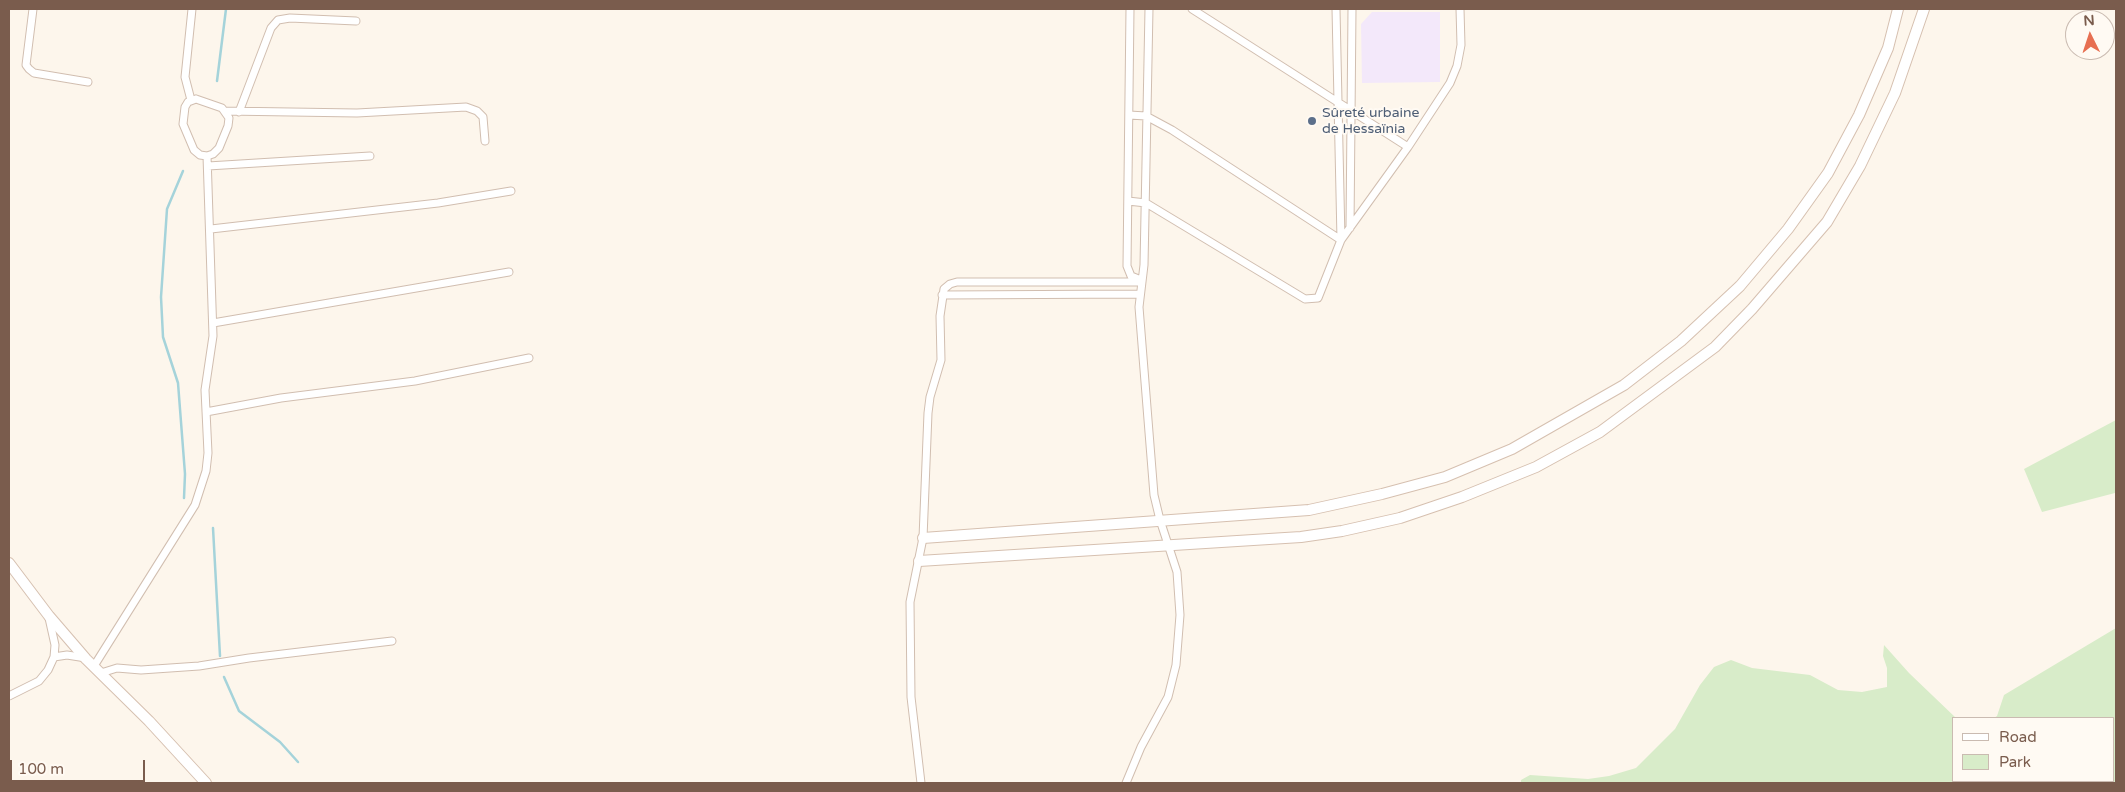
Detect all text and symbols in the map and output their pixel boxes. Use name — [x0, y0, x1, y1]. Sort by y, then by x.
north arrow — [2065, 10, 2115, 60]
text: N — [2083, 12, 2095, 29]
place label: Sûreté urbaine de Hessaïnia — [1322, 105, 1419, 138]
marker: Sûreté urbaine de Hessaïnia — [1306, 115, 1318, 127]
legend — [1952, 717, 2115, 782]
text: Road — [1999, 728, 2037, 746]
scale bar — [12, 750, 148, 782]
text: Park — [1999, 753, 2031, 771]
text: 100 m — [18, 760, 64, 778]

